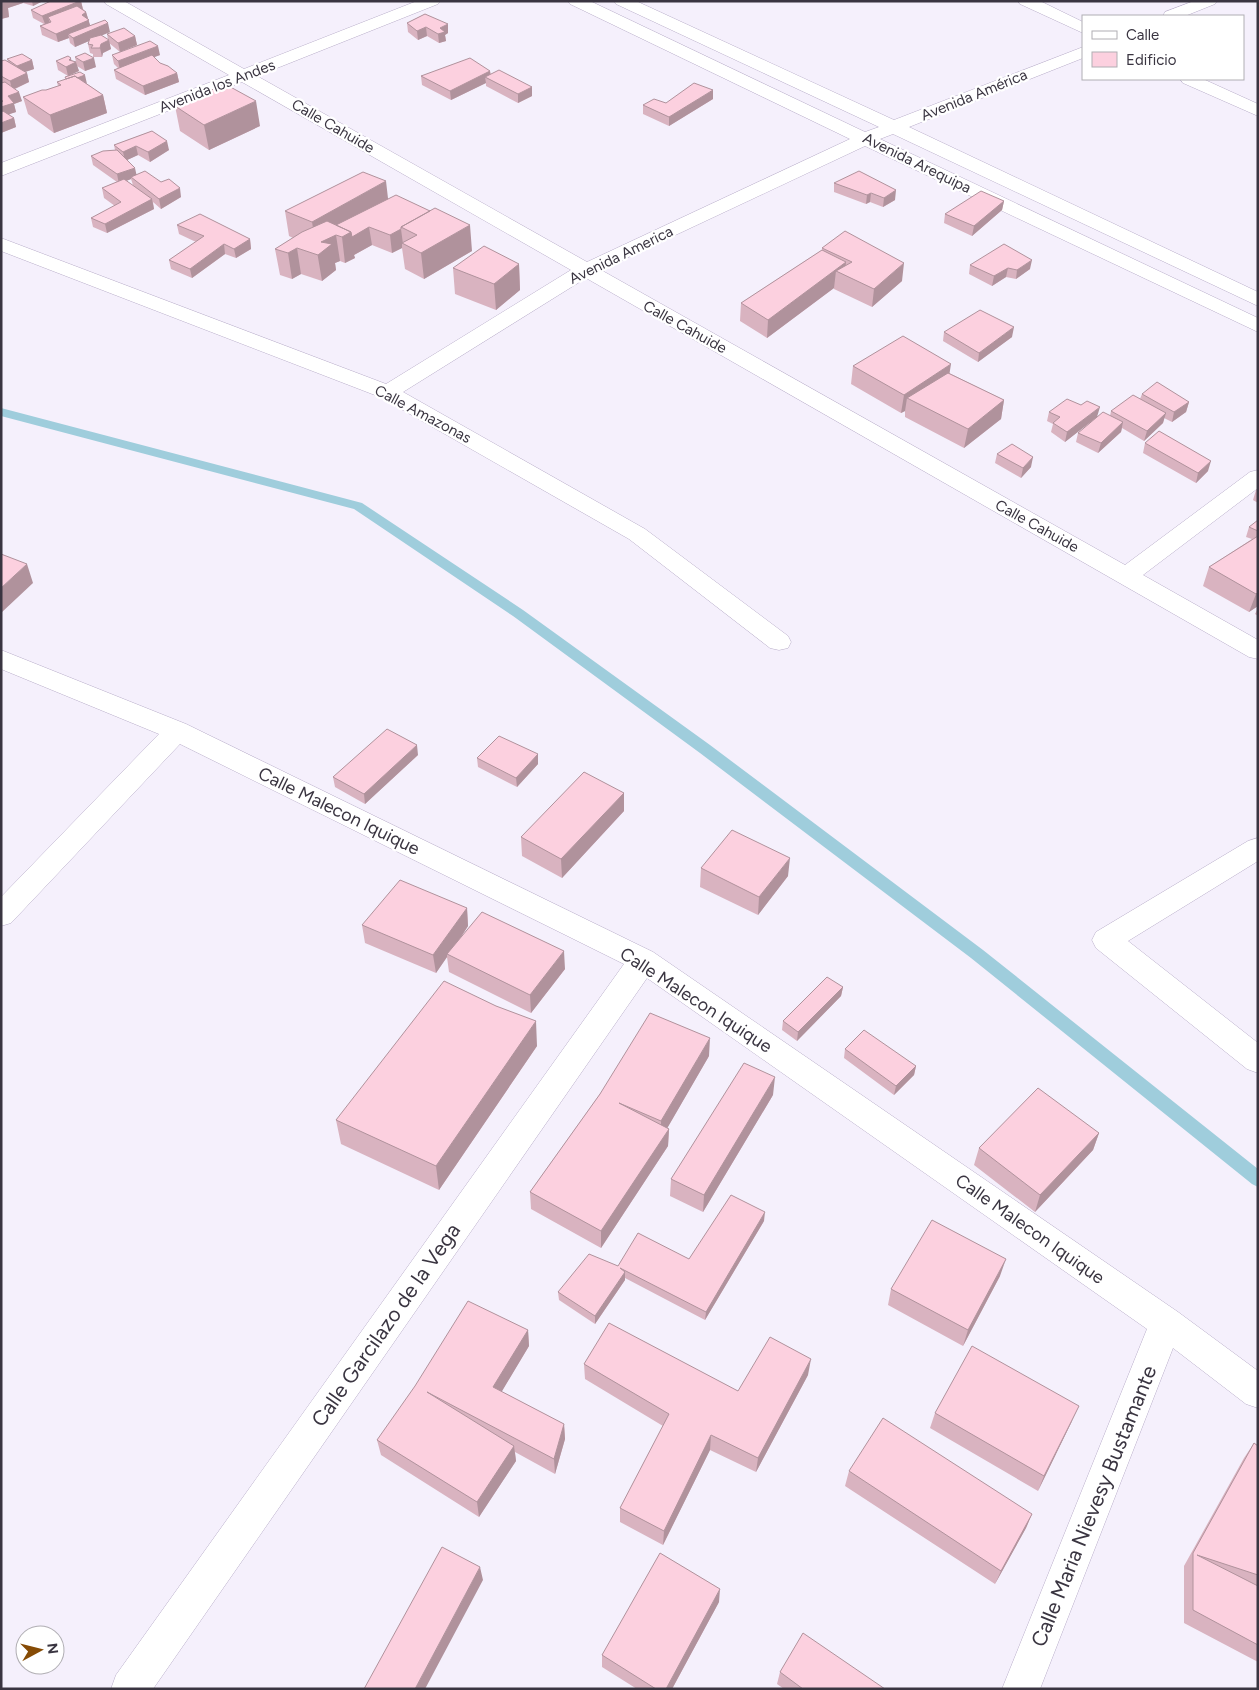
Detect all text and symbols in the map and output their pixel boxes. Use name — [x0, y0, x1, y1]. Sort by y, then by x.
legend — [1082, 15, 1244, 80]
text: Calle — [1126, 26, 1159, 44]
text: Edificio — [1126, 51, 1177, 69]
street label: Avenida los Andes — [156, 56, 278, 116]
street label: Avenida América — [918, 65, 1030, 125]
street label: Calle Cahuide — [288, 95, 378, 157]
street label: Avenida Arequipa — [860, 129, 974, 197]
street label: Avenida America — [566, 222, 676, 288]
street label: Calle Cahuide — [640, 297, 730, 357]
street label: Calle Amazonas — [372, 381, 474, 447]
street label: Calle Cahuide — [992, 496, 1082, 556]
street label: Calle Malecon Iquique — [255, 762, 424, 860]
street label: Calle Malecon Iquique — [616, 943, 776, 1058]
street label: Calle Malecon Iquique — [951, 1169, 1109, 1289]
street label: Calle Garcilazo de la Vega — [306, 1218, 465, 1431]
street label: Calle Maria Nievesy Bustamante — [1026, 1362, 1162, 1650]
north arrow — [15, 1625, 65, 1675]
text: N — [43, 1642, 62, 1655]

